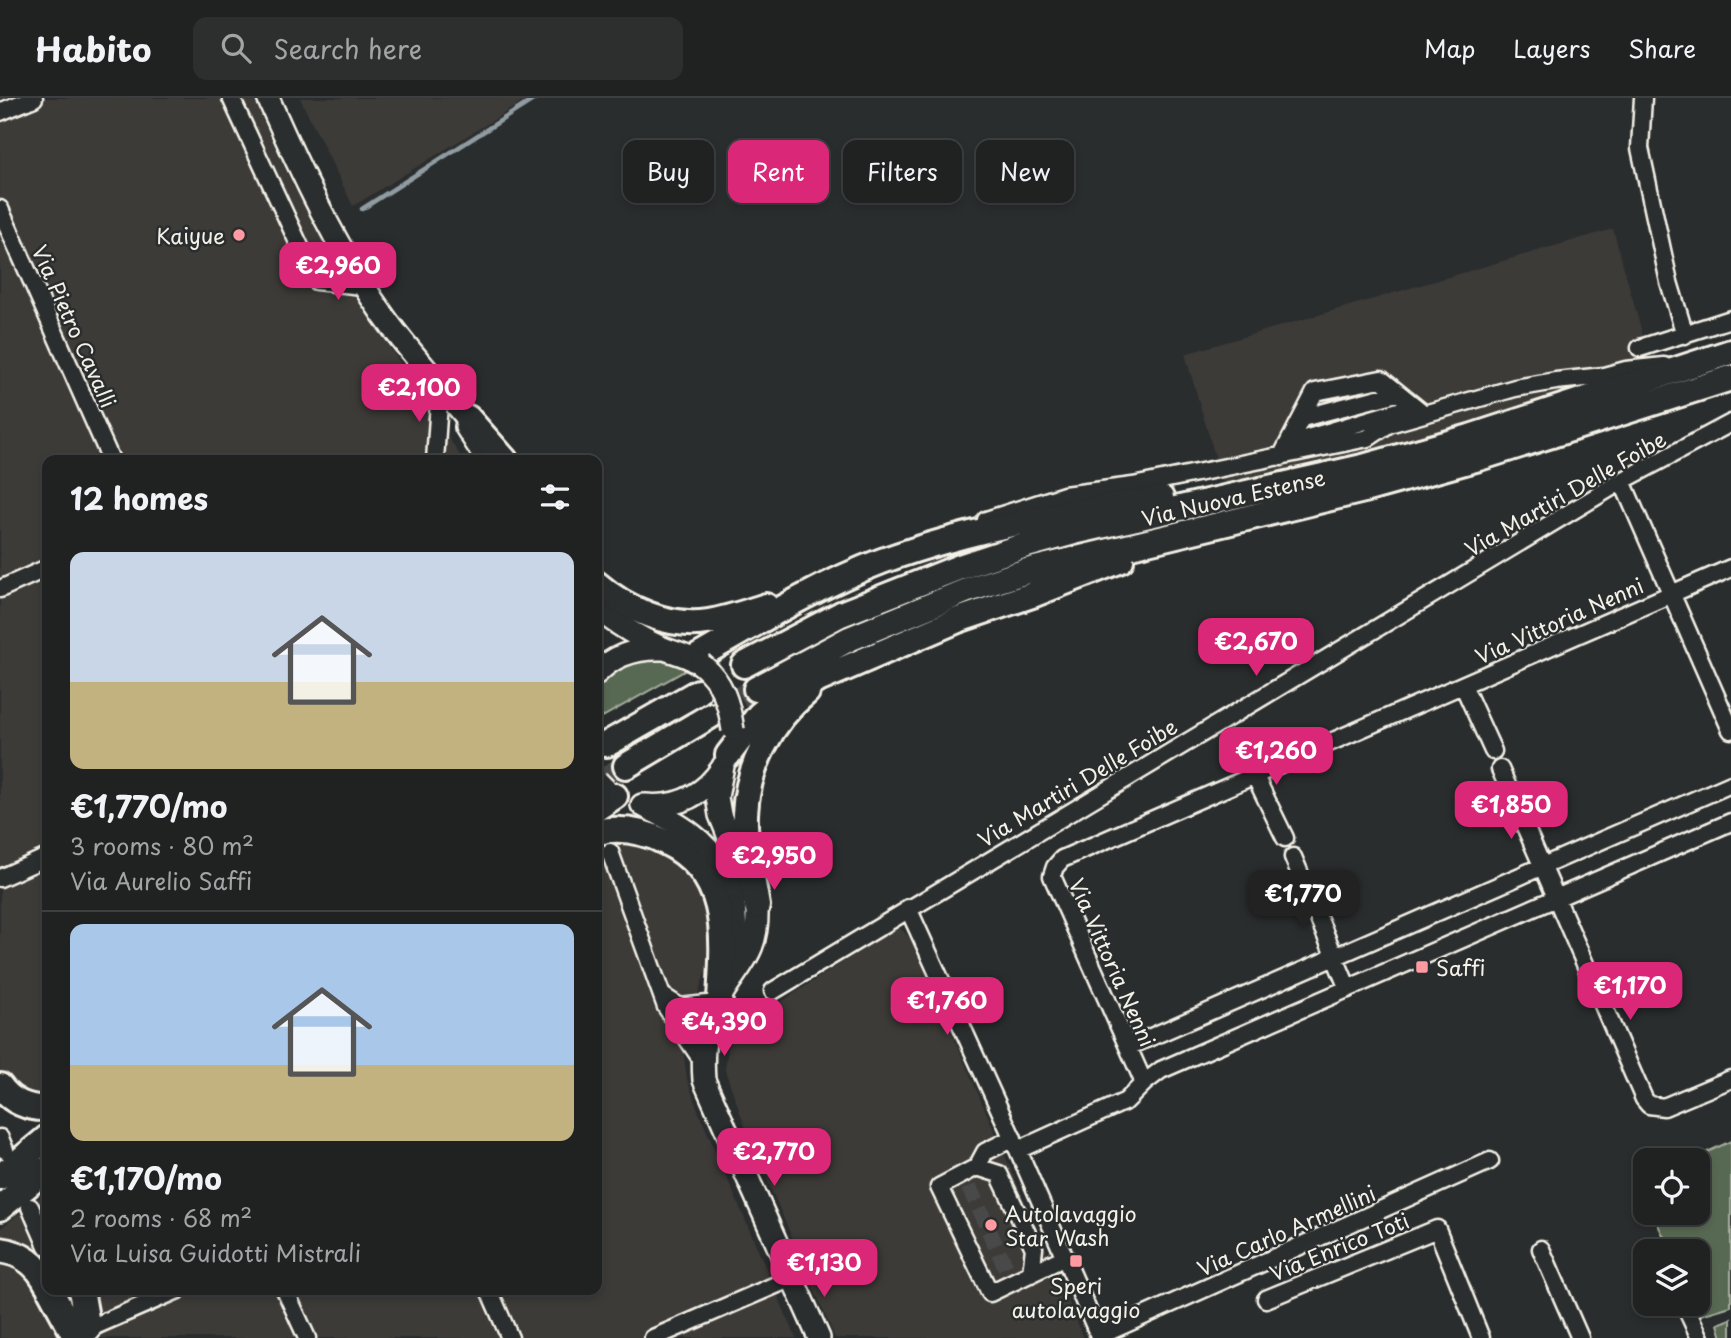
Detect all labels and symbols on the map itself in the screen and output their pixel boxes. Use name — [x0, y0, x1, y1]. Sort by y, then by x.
place label: Kaiyue — [156, 219, 225, 251]
marker: Kaiyue — [231, 227, 247, 243]
street label: Via Pietro Cavalli — [25, 239, 125, 413]
pin: €2,960 — [281, 242, 395, 302]
pin: €2,100 — [362, 364, 476, 424]
street label: Via Martiri Delle Foibe — [1458, 422, 1672, 564]
street label: Via Nuova Estense — [1138, 460, 1328, 534]
street label: Via Vittoria Nenni — [1470, 569, 1648, 671]
pin: €2,670 — [1199, 618, 1313, 678]
street label: Via Martiri Delle Foibe — [971, 710, 1183, 854]
pin: €1,260 — [1219, 728, 1333, 787]
pin: €1,850 — [1454, 782, 1568, 841]
pin: €2,950 — [717, 832, 831, 892]
pin: €1,770 — [1246, 870, 1360, 930]
street label: Via Vittoria Nenni — [1062, 873, 1164, 1051]
place label: Saffi — [1436, 951, 1485, 983]
marker: Saffi — [1414, 959, 1430, 975]
pin: €1,170 — [1573, 962, 1687, 1022]
pin: €1,760 — [890, 978, 1004, 1037]
pin: €4,390 — [667, 998, 781, 1058]
pin: €2,770 — [717, 1128, 831, 1188]
street label: Via Carlo Armellini — [1192, 1176, 1380, 1284]
place label: Autolavaggio Star Wash — [1005, 1197, 1137, 1253]
street label: Via Enrico Toti — [1264, 1203, 1414, 1289]
marker: Autolavaggio Star Wash — [983, 1217, 999, 1233]
pin: €1,130 — [767, 1240, 881, 1299]
marker: Speri autolavaggio — [1068, 1253, 1084, 1269]
place label: Speri autolavaggio — [1012, 1269, 1140, 1325]

